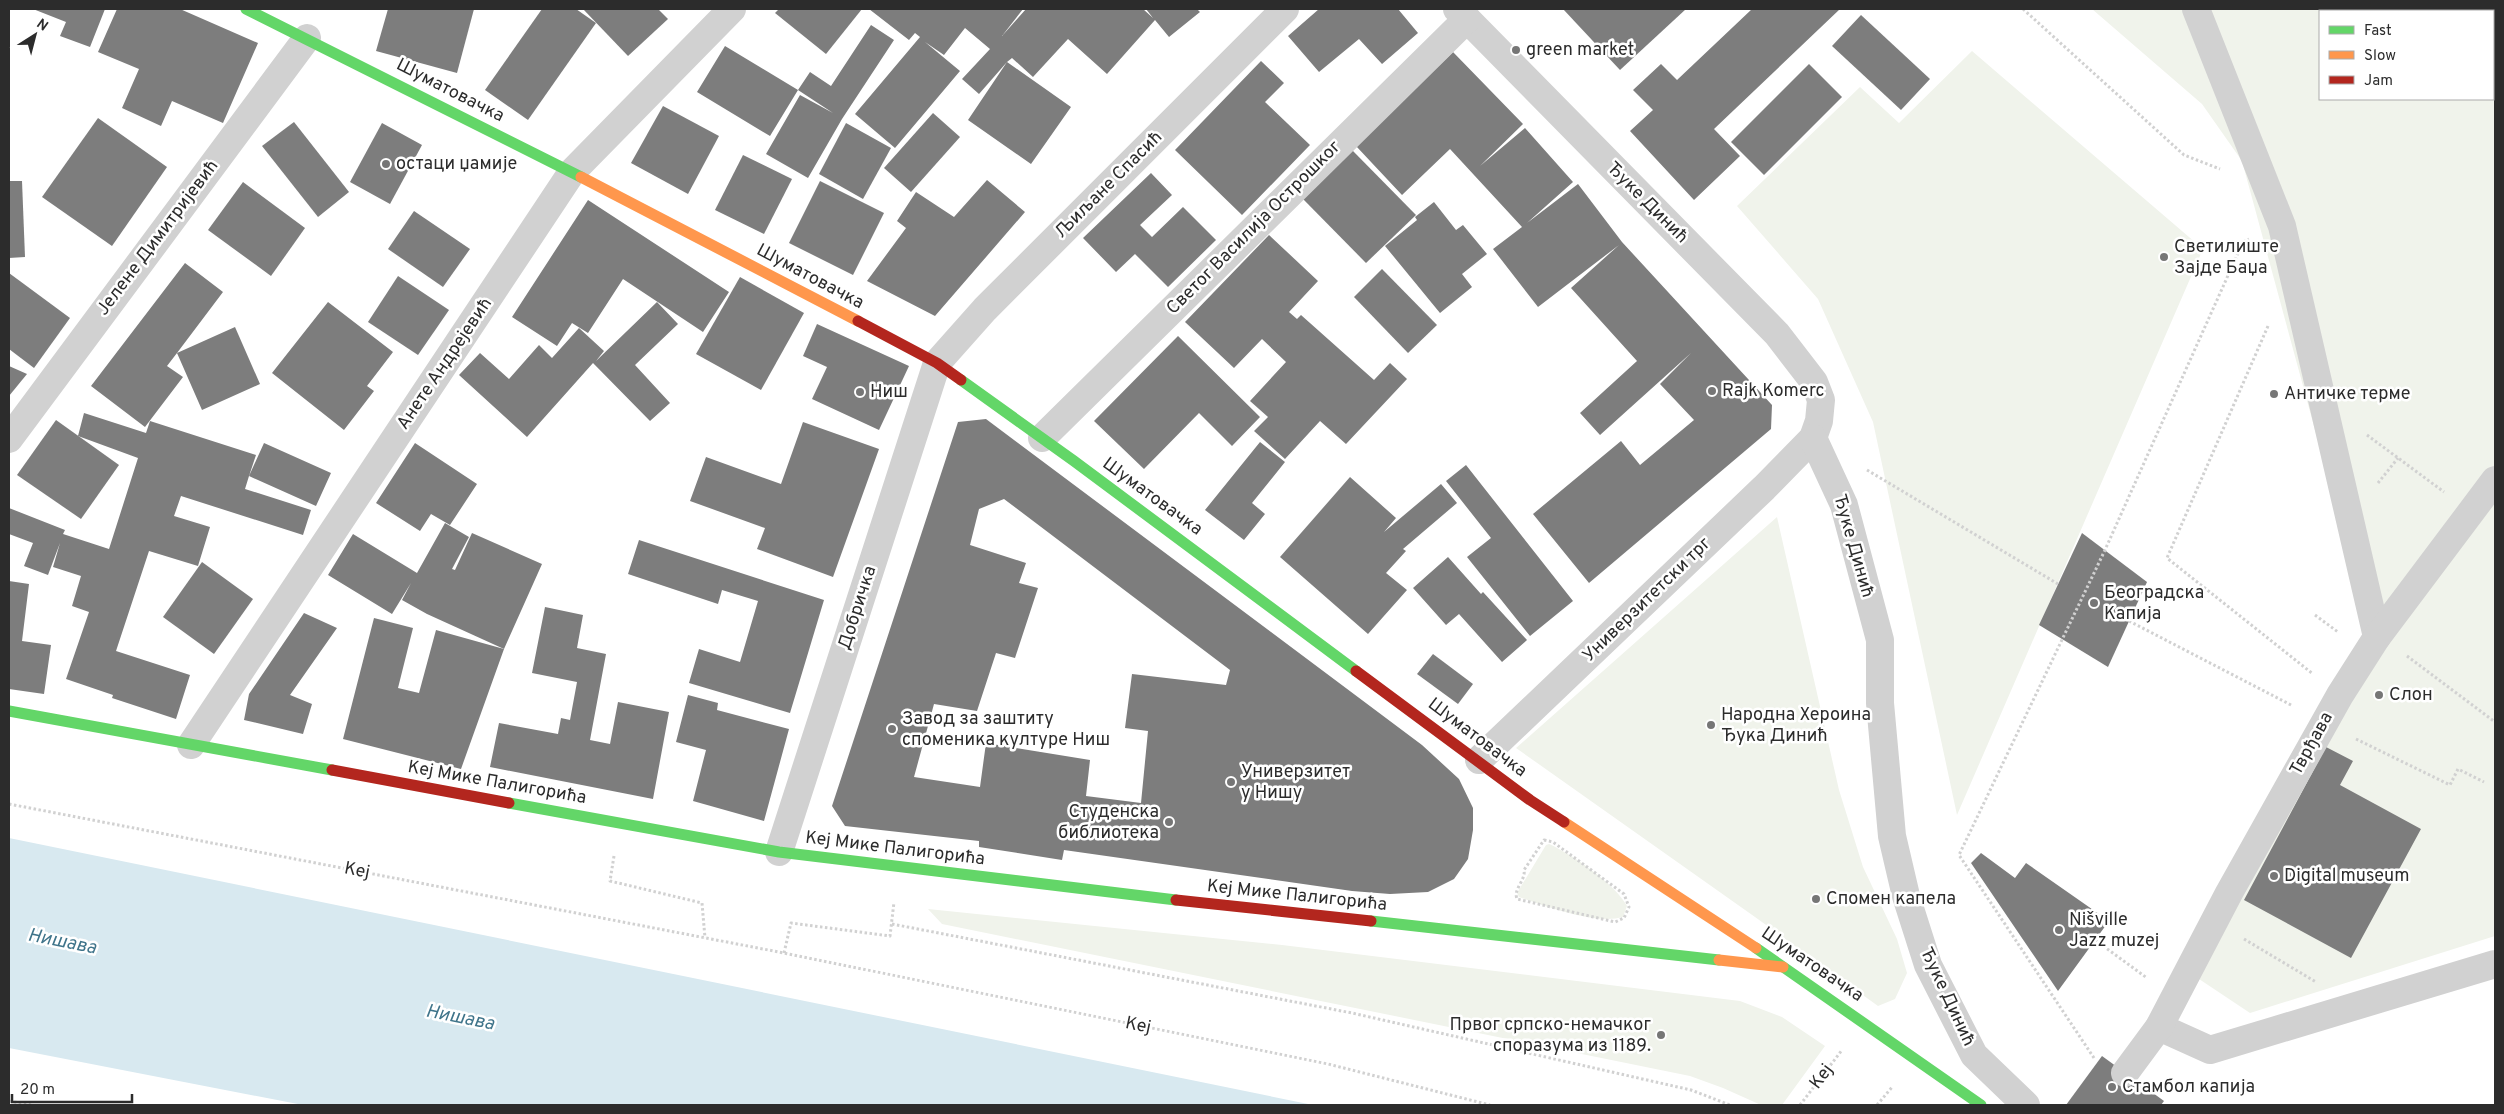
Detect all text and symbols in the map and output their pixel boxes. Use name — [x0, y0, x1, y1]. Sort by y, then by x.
north arrow — [10, 10, 60, 60]
legend — [2319, 10, 2494, 100]
text: N — [33, 16, 51, 36]
text: Fast — [2364, 22, 2392, 41]
place label: green market — [1526, 39, 1634, 62]
marker: green market — [1510, 44, 1522, 56]
text: Slow — [2364, 47, 2396, 66]
street label: Шуматовачка — [392, 54, 508, 128]
text: Jam — [2364, 72, 2393, 91]
street label: Љиљане Спасић — [1050, 126, 1168, 244]
street label: Светог Василија Острошког — [1162, 136, 1346, 320]
place label: остаци џамије — [396, 153, 517, 176]
street label: Јелене Димитријевић — [92, 155, 224, 321]
street label: Ђуке Динић — [1601, 157, 1693, 249]
marker: остаци џамије — [380, 158, 392, 170]
place label: Светилиште Зајде Баџа — [2174, 236, 2279, 280]
street label: Шуматовачка — [752, 239, 868, 315]
marker: Светилиште Зајде Баџа — [2158, 251, 2170, 263]
street label: Анете Андрејевић — [392, 293, 498, 435]
place label: Rajk Komerc — [1722, 380, 1824, 403]
place label: Ниш — [870, 381, 908, 404]
place label: Античке терме — [2284, 383, 2411, 406]
marker: Rajk Komerc — [1706, 385, 1718, 397]
marker: Ниш — [854, 386, 866, 398]
marker: Античке терме — [2268, 388, 2280, 400]
street label: Шуматовачка — [1097, 453, 1207, 541]
street label: Ђуке Динић — [1827, 492, 1879, 600]
street label: Универзитетски трг — [1578, 533, 1716, 667]
street label: Добричка — [834, 563, 882, 653]
place label: Београдска Капија — [2104, 582, 2204, 626]
marker: Београдска Капија — [2088, 597, 2100, 609]
place label: Слон — [2389, 684, 2433, 707]
marker: Слон — [2373, 689, 2385, 701]
street label: Шуматовачка — [1423, 693, 1531, 783]
place label: Народна Хероина Ђука Динић — [1721, 704, 1871, 748]
place label: Завод за заштиту споменика културе Ниш — [902, 708, 1110, 752]
street label: Тврђава — [2285, 708, 2339, 780]
marker: Народна Хероина Ђука Динић — [1705, 719, 1717, 731]
marker: Завод за заштиту споменика културе Ниш — [886, 723, 898, 735]
street label: Кеј Мике Палигорића — [406, 756, 588, 810]
place label: Универзитет у Нишу — [1241, 761, 1350, 805]
marker: Универзитет у Нишу — [1225, 776, 1237, 788]
place label: Студенска библиотека — [1058, 801, 1159, 845]
marker: Студенска библиотека — [1163, 816, 1175, 828]
street label: Кеј Мике Палигорића — [804, 827, 986, 871]
street label: Кеј — [342, 857, 372, 885]
place label: Digital museum — [2284, 865, 2409, 888]
marker: Digital museum — [2268, 870, 2280, 882]
street label: Кеј Мике Палигорића — [1206, 875, 1388, 917]
place label: Спомен капела — [1826, 888, 1956, 911]
marker: Спомен капела — [1810, 893, 1822, 905]
place label: Nišville Jazz muzej — [2069, 909, 2159, 953]
street label: Шуматовачка — [1756, 922, 1868, 1008]
water label: Нишава — [26, 924, 98, 960]
marker: Nišville Jazz muzej — [2053, 924, 2065, 936]
street label: Ђуке Динић — [1914, 944, 1980, 1050]
water label: Нишава — [424, 1000, 496, 1036]
street label: Кеј — [1123, 1012, 1153, 1040]
place label: Првог српско-немачког споразума из 1189. — [1450, 1014, 1651, 1058]
marker: Првог српско-немачког споразума из 1189. — [1655, 1029, 1667, 1041]
street label: Кеј — [1805, 1060, 1839, 1094]
scale bar — [12, 1072, 132, 1104]
place label: Стамбол капија — [2122, 1076, 2255, 1099]
text: 20 m — [20, 1081, 55, 1100]
marker: Стамбол капија — [2106, 1081, 2118, 1093]

